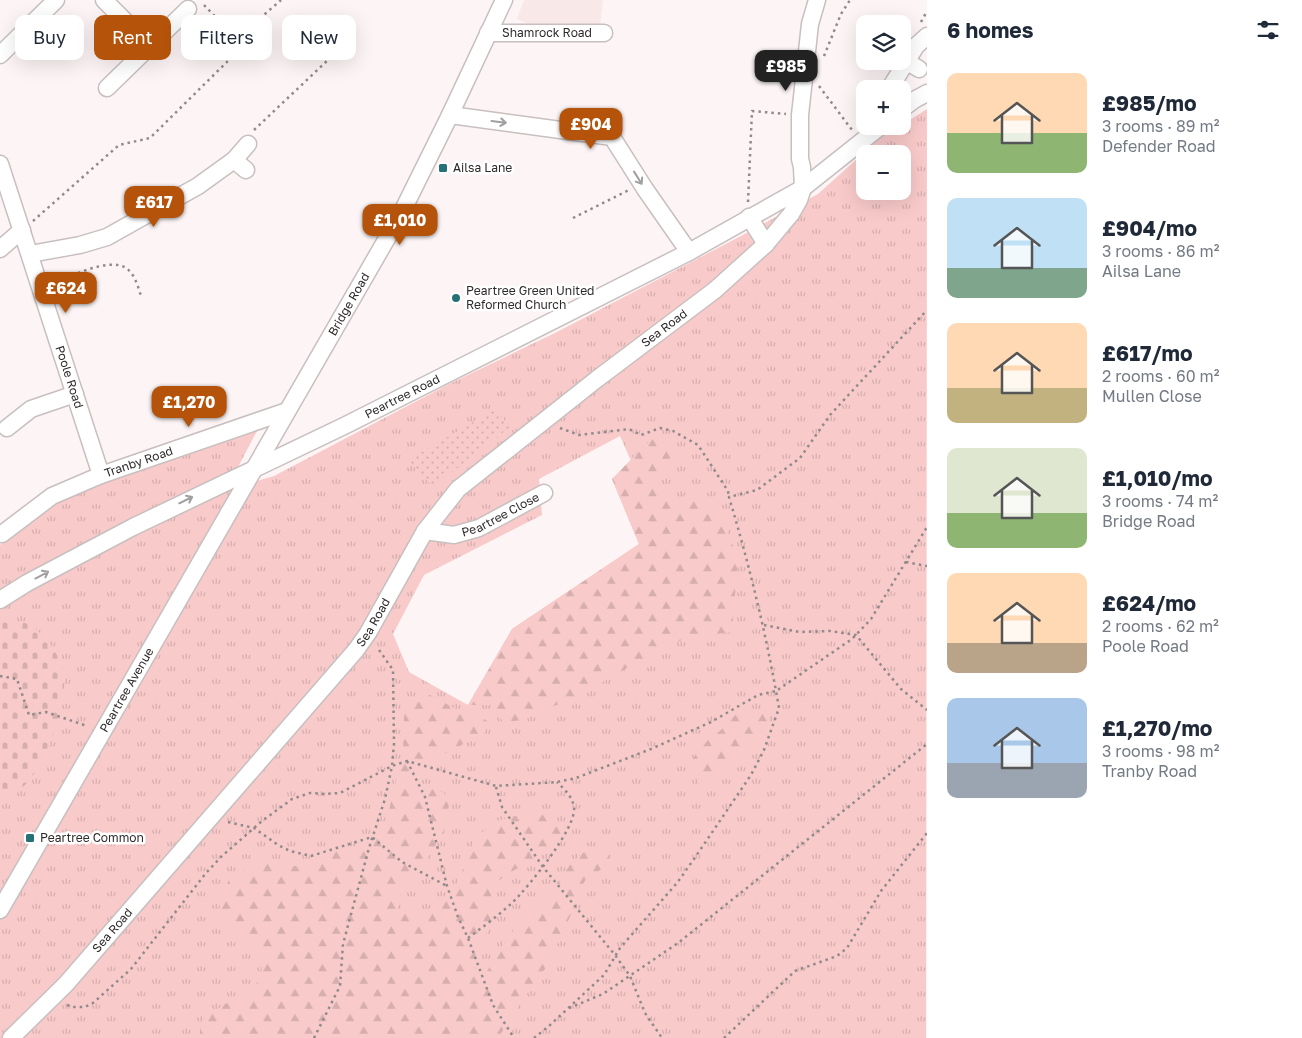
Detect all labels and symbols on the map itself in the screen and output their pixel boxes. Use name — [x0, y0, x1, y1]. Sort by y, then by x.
street label: Shamrock Road — [502, 25, 592, 40]
pin: £985 — [756, 49, 816, 92]
pin: £904 — [561, 108, 621, 150]
one-way arrow — [490, 117, 506, 127]
place label: Ailsa Lane — [453, 160, 512, 175]
marker: Ailsa Lane — [437, 162, 449, 174]
one-way arrow — [633, 170, 643, 184]
pin: £617 — [124, 186, 184, 228]
pin: £1,010 — [359, 204, 441, 246]
street label: Bridge Road — [325, 270, 373, 338]
pin: £624 — [36, 272, 96, 314]
place label: Peartree Green United Reformed Church — [466, 283, 595, 312]
marker: Peartree Green United Reformed Church — [450, 292, 462, 304]
street label: Sea Road — [638, 306, 690, 350]
street label: Poole Road — [52, 344, 87, 410]
street label: Peartree Road — [362, 371, 442, 421]
pin: £1,270 — [148, 386, 230, 428]
street label: Tranby Road — [102, 443, 175, 480]
street label: Peartree Close — [460, 489, 542, 540]
one-way arrow — [179, 495, 194, 505]
one-way arrow — [34, 570, 49, 579]
street label: Sea Road — [353, 595, 393, 649]
street label: Peartree Avenue — [96, 645, 157, 735]
place label: Peartree Common — [40, 830, 144, 845]
marker: Peartree Common — [24, 832, 36, 844]
street label: Sea Road — [89, 905, 135, 955]

